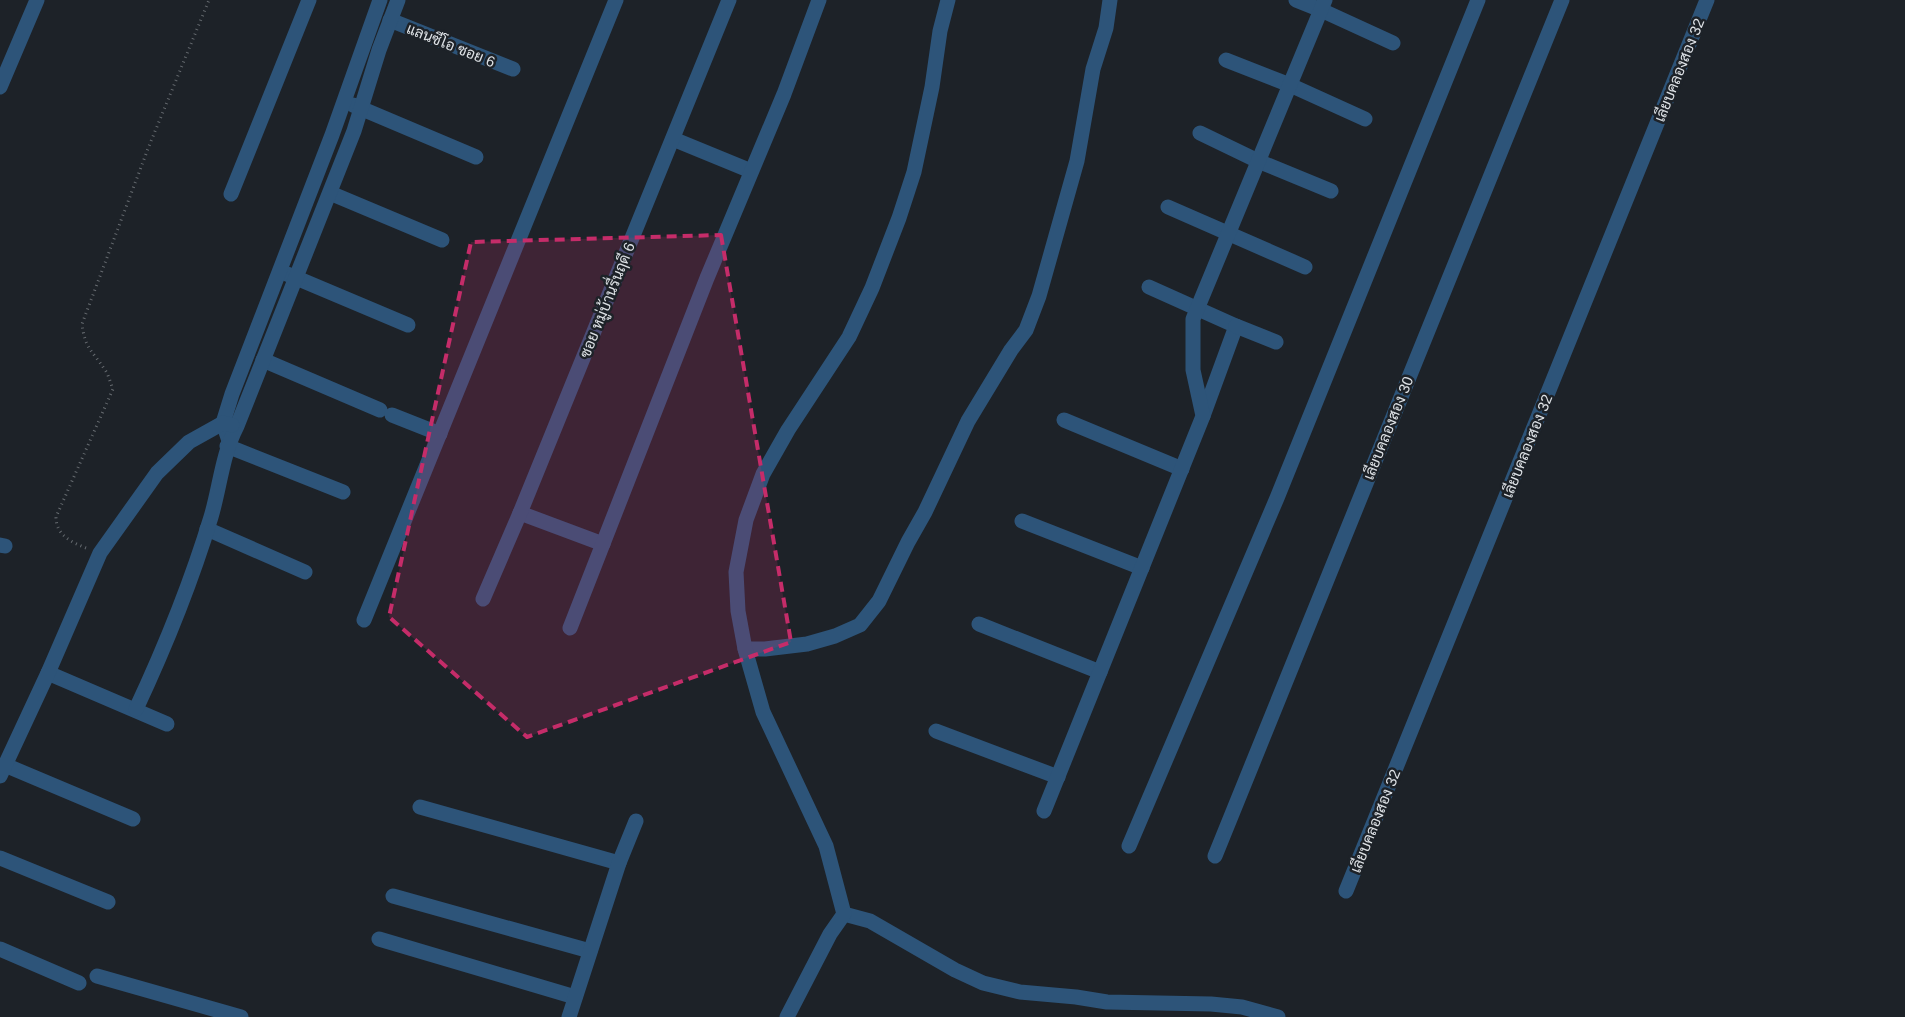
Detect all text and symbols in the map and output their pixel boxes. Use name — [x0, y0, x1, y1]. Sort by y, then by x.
street label: เลียบคลองสอง 32 — [1650, 15, 1708, 124]
street label: แลนซีโอ ซอย 6 — [404, 19, 498, 70]
street label: ซอย หมู่บ้านรื่นฤดี 6 — [571, 238, 640, 361]
street label: เลียบคลองสอง 30 — [1359, 373, 1417, 482]
street label: เลียบคลองสอง 32 — [1498, 391, 1556, 500]
street label: เลียบคลองสอง 32 — [1346, 766, 1404, 875]

